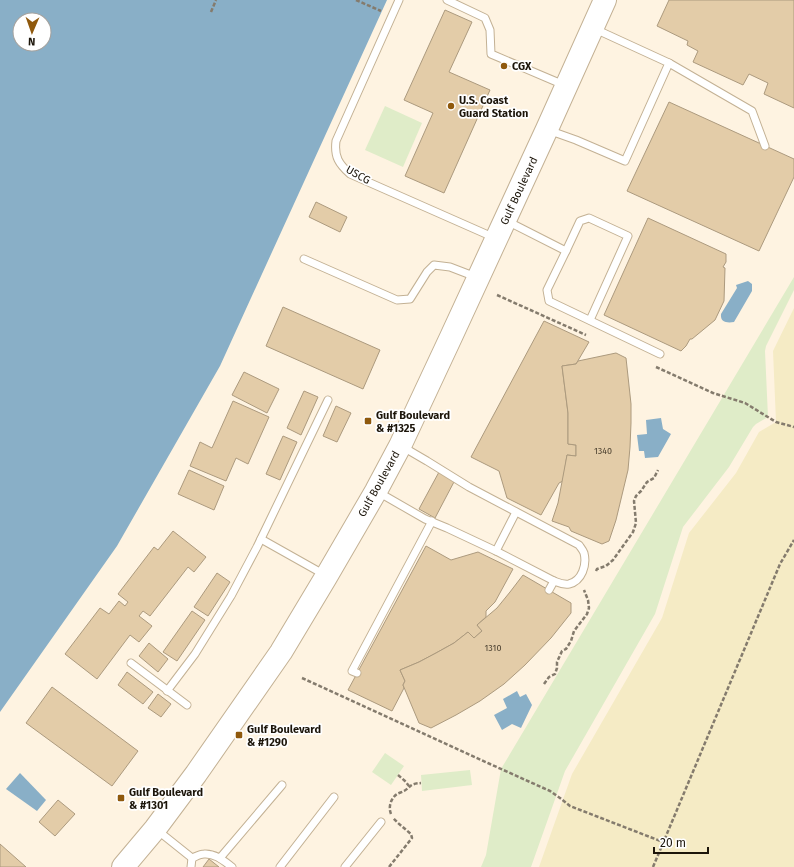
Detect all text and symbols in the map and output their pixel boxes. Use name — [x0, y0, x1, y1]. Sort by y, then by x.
north arrow — [12, 12, 52, 52]
text: N — [28, 35, 36, 48]
place label: CGX — [512, 60, 532, 73]
marker: CGX — [499, 61, 509, 71]
place label: U.S. Coast Guard Station — [459, 94, 528, 120]
marker: U.S. Coast Guard Station — [446, 101, 456, 111]
street label: Gulf Boulevard — [498, 155, 540, 227]
street label: USCG — [343, 163, 373, 187]
place label: Gulf Boulevard & #1325 — [376, 409, 450, 435]
marker: Gulf Boulevard & #1325 — [363, 416, 373, 426]
house number: 1340 — [594, 446, 612, 456]
street label: Gulf Boulevard — [355, 449, 403, 519]
house number: 1310 — [484, 643, 502, 653]
place label: Gulf Boulevard & #1290 — [247, 723, 321, 749]
marker: Gulf Boulevard & #1290 — [234, 730, 244, 740]
place label: Gulf Boulevard & #1301 — [129, 786, 203, 812]
marker: Gulf Boulevard & #1301 — [116, 793, 126, 803]
scale bar — [654, 829, 708, 855]
text: 20 m — [660, 836, 686, 850]

